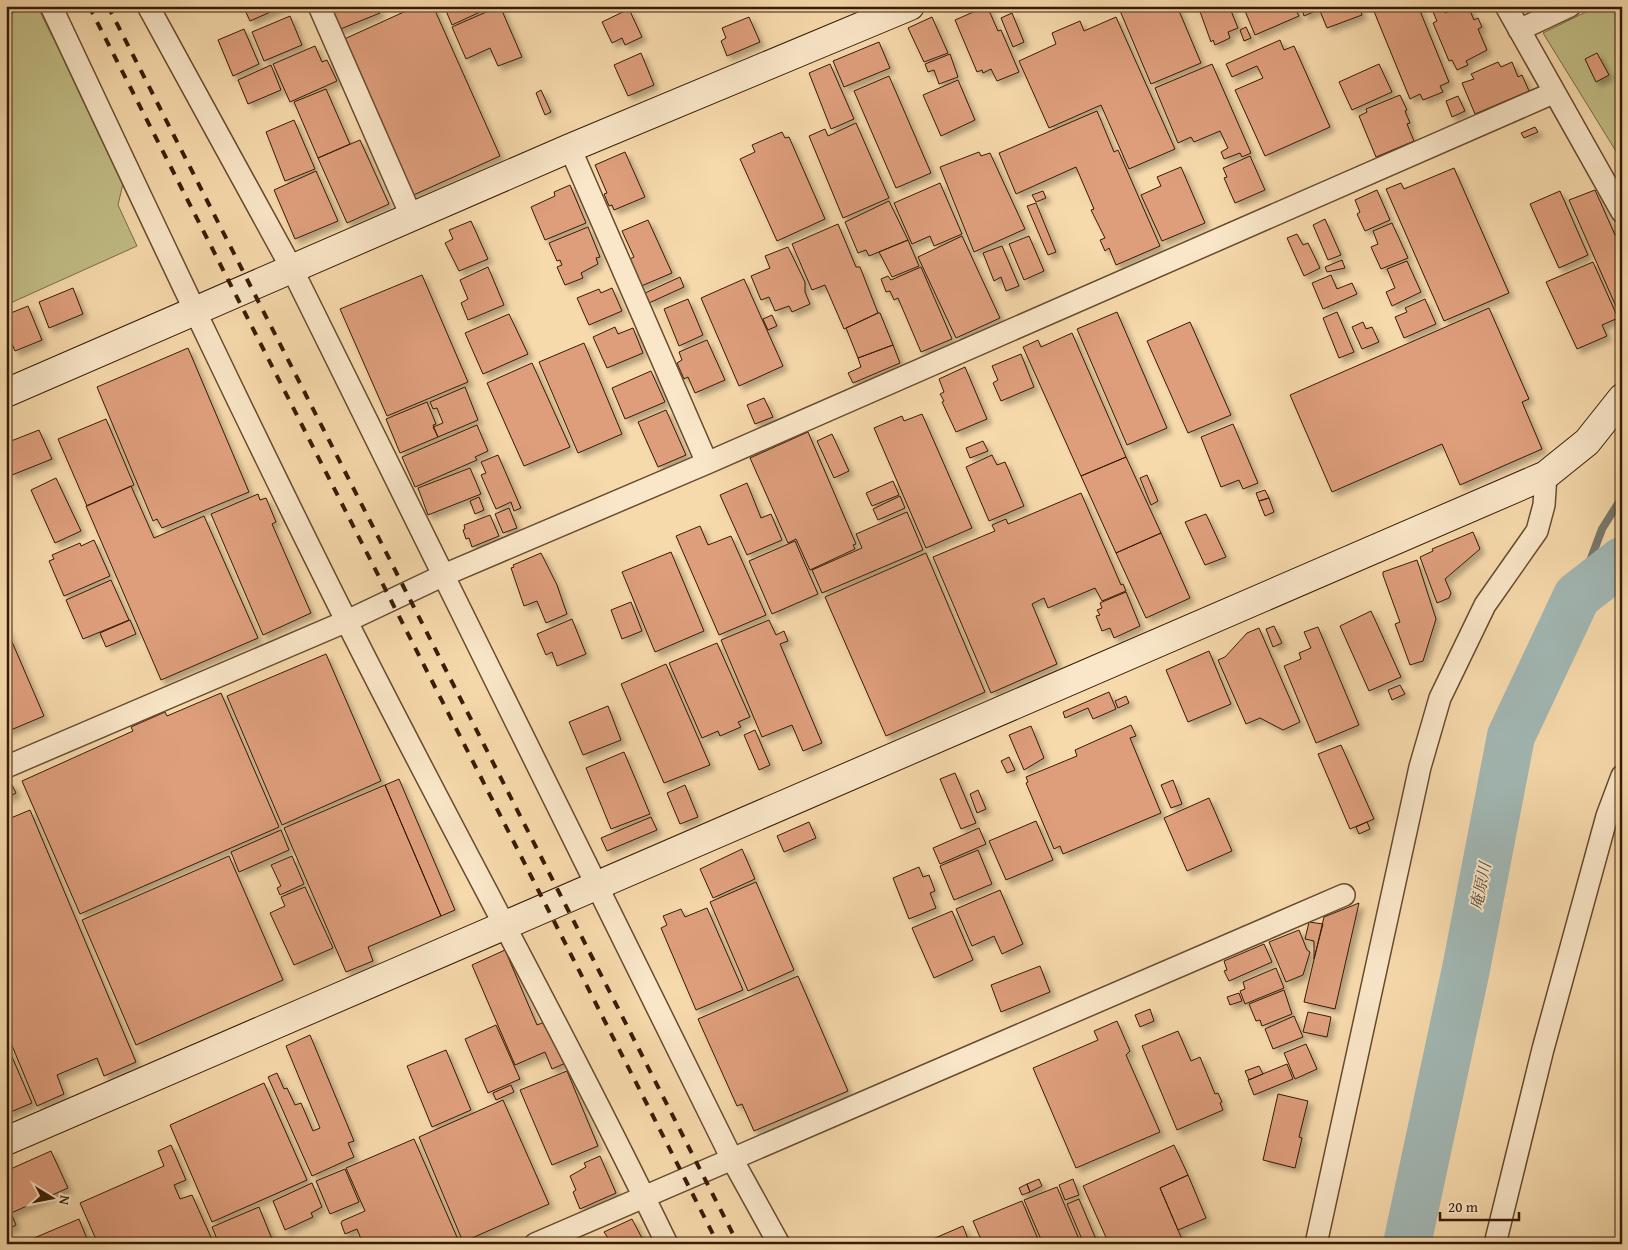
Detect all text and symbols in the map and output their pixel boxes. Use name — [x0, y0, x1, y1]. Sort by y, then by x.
water label: 庵原川 — [1463, 858, 1497, 912]
north arrow — [28, 1172, 78, 1222]
scale bar — [1440, 1190, 1519, 1222]
text: N — [54, 1194, 75, 1207]
text: 20 m — [1448, 1196, 1479, 1217]

